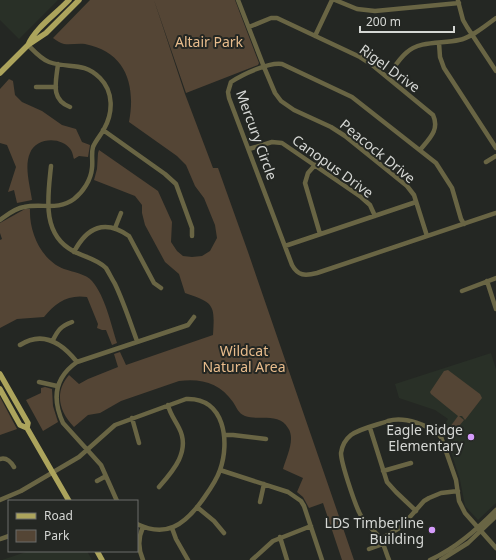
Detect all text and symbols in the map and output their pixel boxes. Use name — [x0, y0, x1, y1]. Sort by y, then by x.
scale bar — [360, 8, 454, 34]
text: 200 m — [366, 13, 401, 30]
park label: Altair Park — [175, 32, 244, 51]
street label: Rigel Drive — [356, 40, 424, 97]
street label: Mercury Circle — [232, 87, 282, 183]
street label: Peacock Drive — [336, 115, 420, 187]
street label: Canopus Drive — [289, 130, 378, 202]
park label: Wildcat Natural Area — [202, 341, 286, 376]
place label: Eagle Ridge Elementary — [386, 420, 464, 455]
marker: Eagle Ridge Elementary — [466, 432, 476, 442]
legend — [8, 500, 138, 552]
text: Road — [44, 507, 73, 524]
place label: LDS Timberline Building — [325, 513, 424, 548]
marker: LDS Timberline Building — [427, 525, 437, 535]
text: Park — [44, 527, 70, 544]

